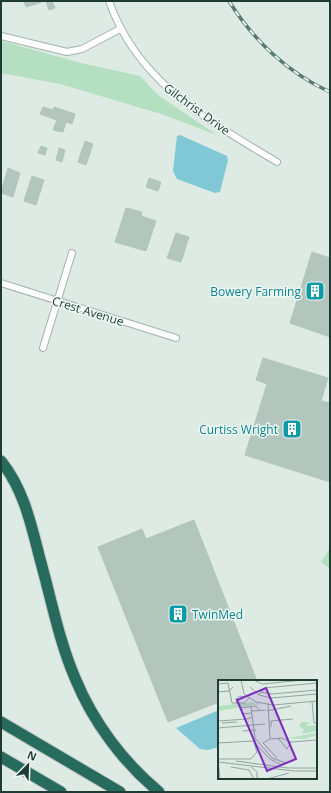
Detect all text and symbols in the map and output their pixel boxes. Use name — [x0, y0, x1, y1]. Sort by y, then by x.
street label: Gilchrist Drive — [160, 79, 234, 139]
building icon: Bowery Farming — [304, 280, 326, 302]
place label: Bowery Farming — [210, 283, 301, 300]
street label: Crest Avenue — [50, 292, 126, 330]
building icon: Curtiss Wright — [281, 418, 303, 440]
place label: Curtiss Wright — [199, 421, 278, 438]
building icon: TwinMed — [167, 603, 189, 625]
place label: TwinMed — [192, 606, 243, 623]
inset map — [218, 680, 317, 779]
north arrow — [8, 745, 48, 785]
text: N — [25, 747, 39, 764]

